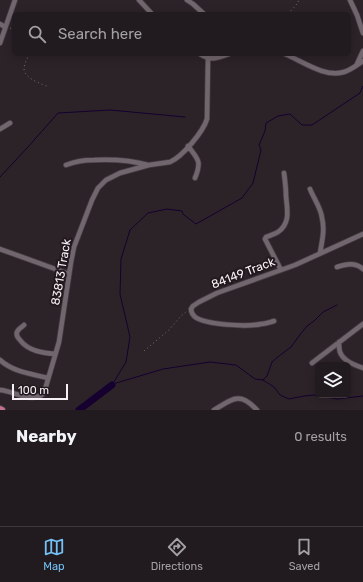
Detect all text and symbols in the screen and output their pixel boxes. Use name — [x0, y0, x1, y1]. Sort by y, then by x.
search box — [12, 12, 351, 56]
icon: search — [26, 23, 48, 45]
text: Search here — [58, 25, 142, 43]
street label: 83813 Track — [48, 237, 74, 306]
street label: 84149 Track — [209, 254, 278, 292]
map controls — [315, 362, 351, 398]
button: layers — [315, 362, 351, 398]
scale bar — [12, 382, 68, 401]
text: 100 m — [18, 384, 49, 397]
text: Nearby — [16, 426, 77, 446]
text: 0 results — [294, 429, 347, 444]
tab: Map — [43, 536, 65, 573]
tab: Directions — [151, 536, 203, 573]
tab: Saved — [289, 536, 320, 573]

